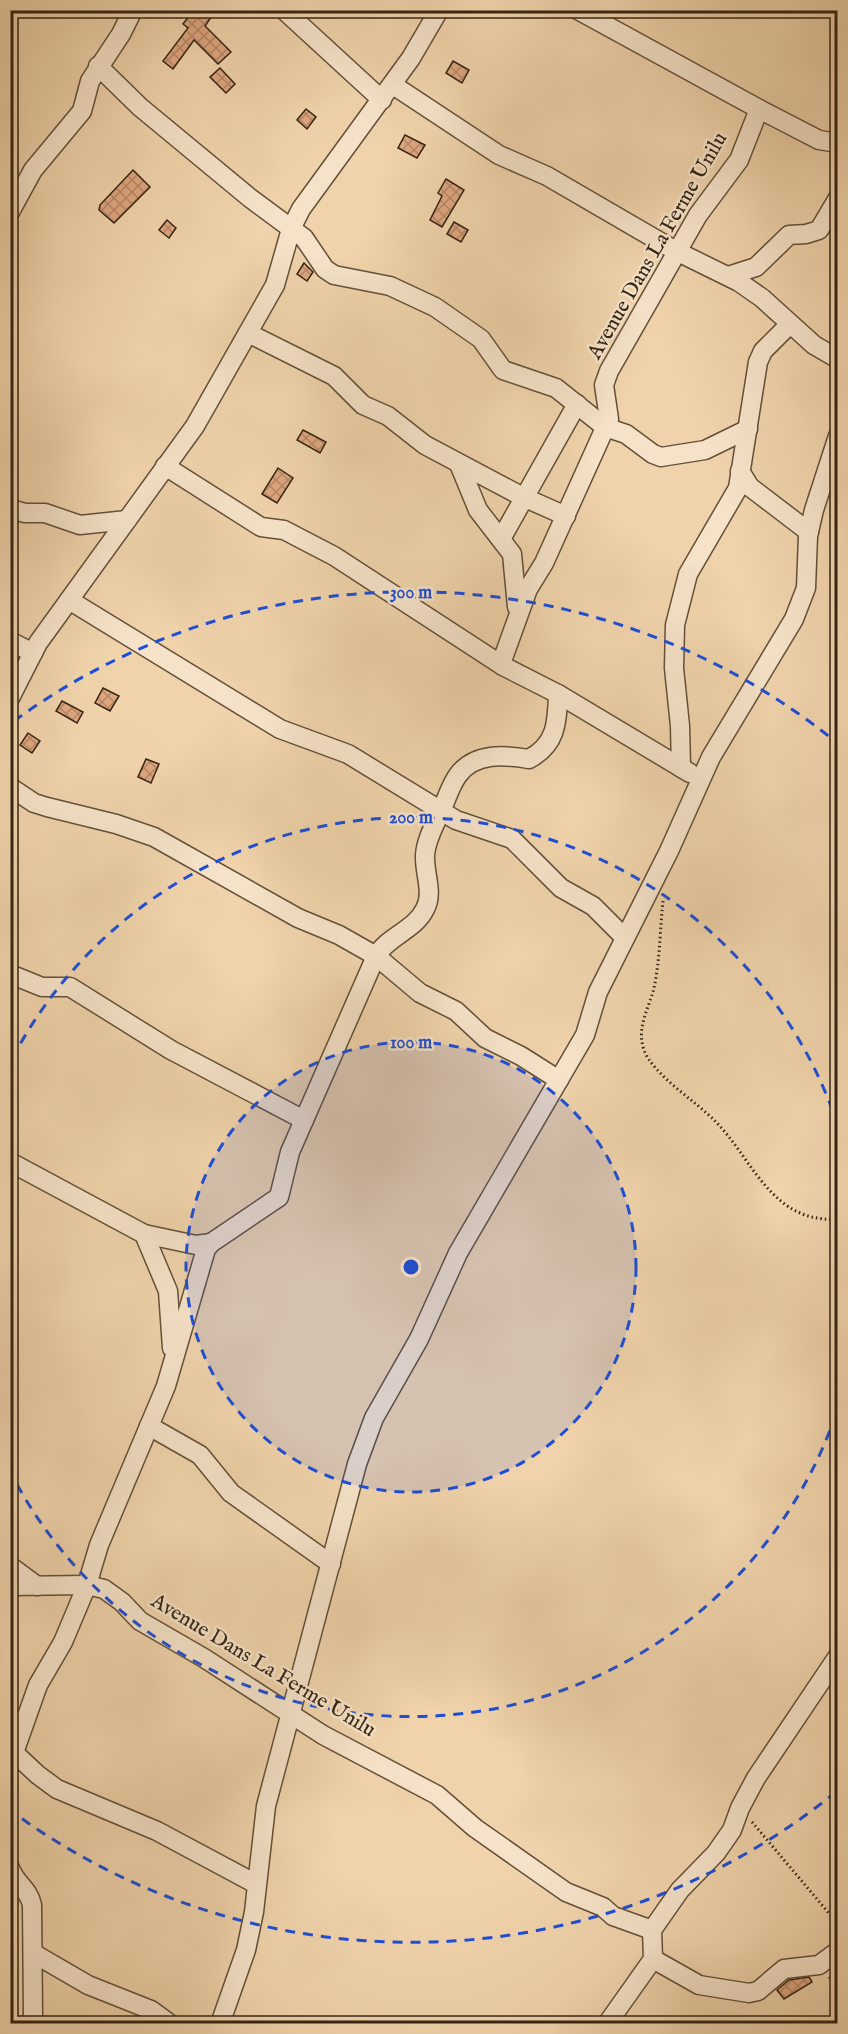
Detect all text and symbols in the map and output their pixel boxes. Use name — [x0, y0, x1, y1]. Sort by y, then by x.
street label: Avenue Dans La Ferme Unilu — [581, 127, 734, 365]
text: 300 m — [390, 582, 432, 605]
text: 200 m — [389, 807, 433, 830]
text: 100 m — [390, 1032, 432, 1055]
centre of rings — [401, 1257, 421, 1277]
street label: Avenue Dans La Ferme Unilu — [145, 1587, 381, 1744]

